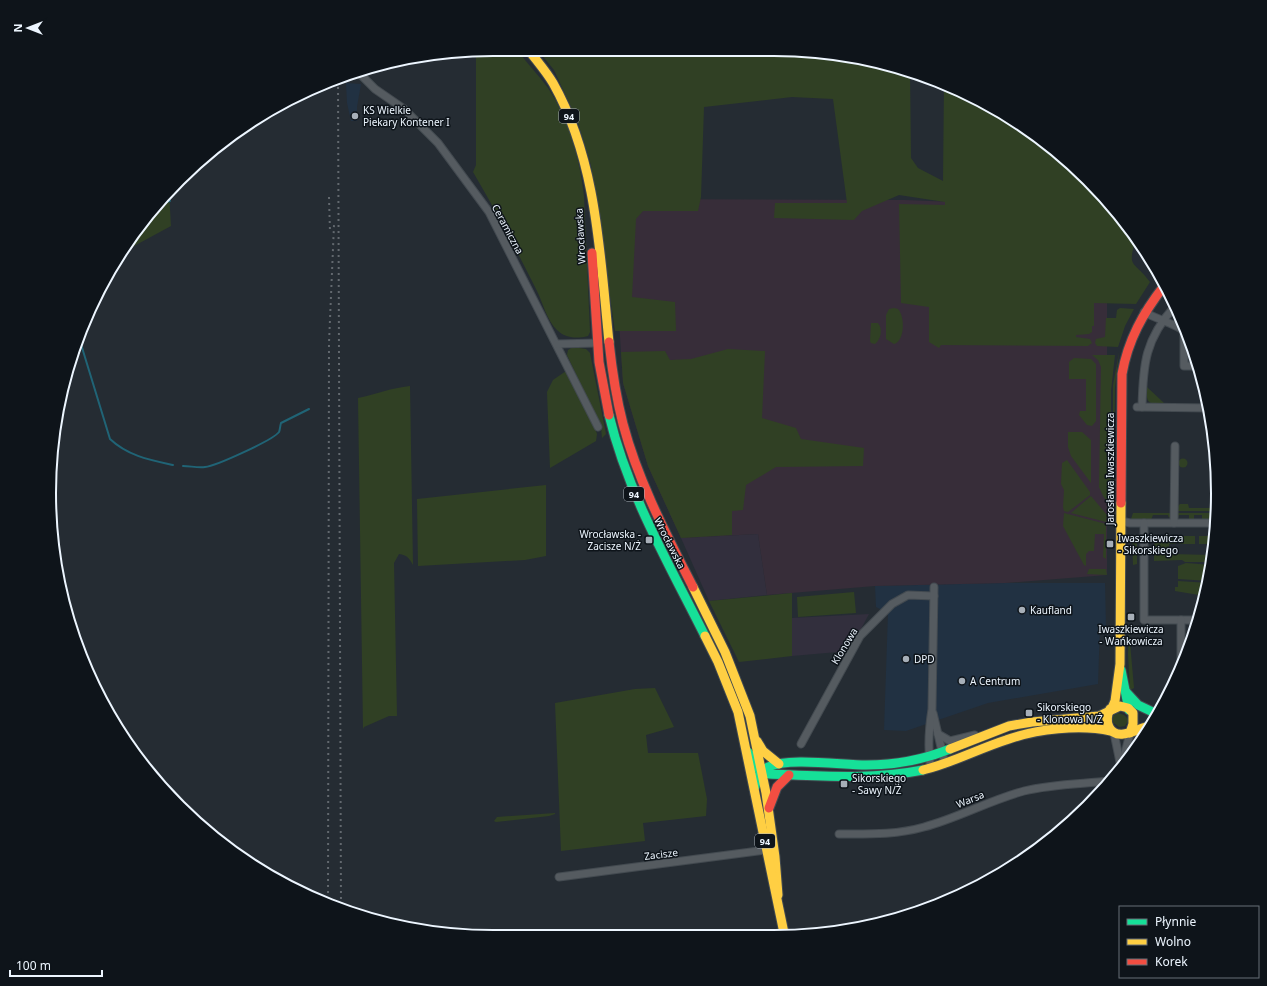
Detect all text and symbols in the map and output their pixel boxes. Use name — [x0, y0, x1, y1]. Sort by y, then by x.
north arrow — [8, 8, 48, 48]
text: N — [10, 24, 25, 32]
place label: KS Wielkie Piekary Kontener I — [363, 103, 450, 129]
road number: 94 — [559, 109, 579, 123]
marker: KS Wielkie Piekary Kontener I — [350, 111, 360, 121]
street label: Ceramiczna — [489, 202, 527, 256]
street label: Wrocławska — [572, 208, 588, 264]
street label: Jarosława Iwaszkiewicza — [1103, 413, 1117, 526]
road number: 94 — [624, 487, 644, 501]
street label: Wrocławska — [651, 515, 689, 571]
place label: Wrocławska - Zacisze N/Ż — [579, 527, 641, 553]
place label: Iwaszkiewicza - Sikorskiego — [1118, 531, 1183, 557]
marker: Wrocławska - Zacisze N/Ż — [644, 535, 654, 545]
marker: Iwaszkiewicza - Sikorskiego — [1105, 539, 1115, 549]
place label: Kaufland — [1030, 603, 1072, 617]
marker: Kaufland — [1017, 605, 1027, 615]
marker: Iwaszkiewicza - Wańkowicza — [1126, 612, 1136, 622]
place label: Iwaszkiewicza - Wańkowicza — [1098, 622, 1164, 648]
street label: Klonowa — [828, 625, 860, 667]
place label: DPD — [914, 652, 935, 666]
marker: DPD — [901, 654, 911, 664]
place label: A Centrum — [970, 674, 1020, 688]
marker: A Centrum — [957, 676, 967, 686]
place label: Sikorskiego - Klonowa N/Ż — [1037, 700, 1103, 726]
marker: Sikorskiego - Klonowa N/Ż — [1024, 708, 1034, 718]
place label: Sikorskiego - Sawy N/Ż — [852, 771, 906, 797]
marker: Sikorskiego - Sawy N/Ż — [839, 779, 849, 789]
street label: Warsa — [954, 787, 986, 811]
road number: 94 — [755, 834, 775, 848]
street label: Zacisze — [643, 845, 679, 863]
legend — [1119, 906, 1259, 978]
text: Płynnie — [1155, 913, 1196, 930]
text: Wolno — [1155, 933, 1191, 950]
scale bar — [10, 952, 102, 978]
text: Korek — [1155, 953, 1188, 970]
text: 100 m — [16, 957, 51, 974]

